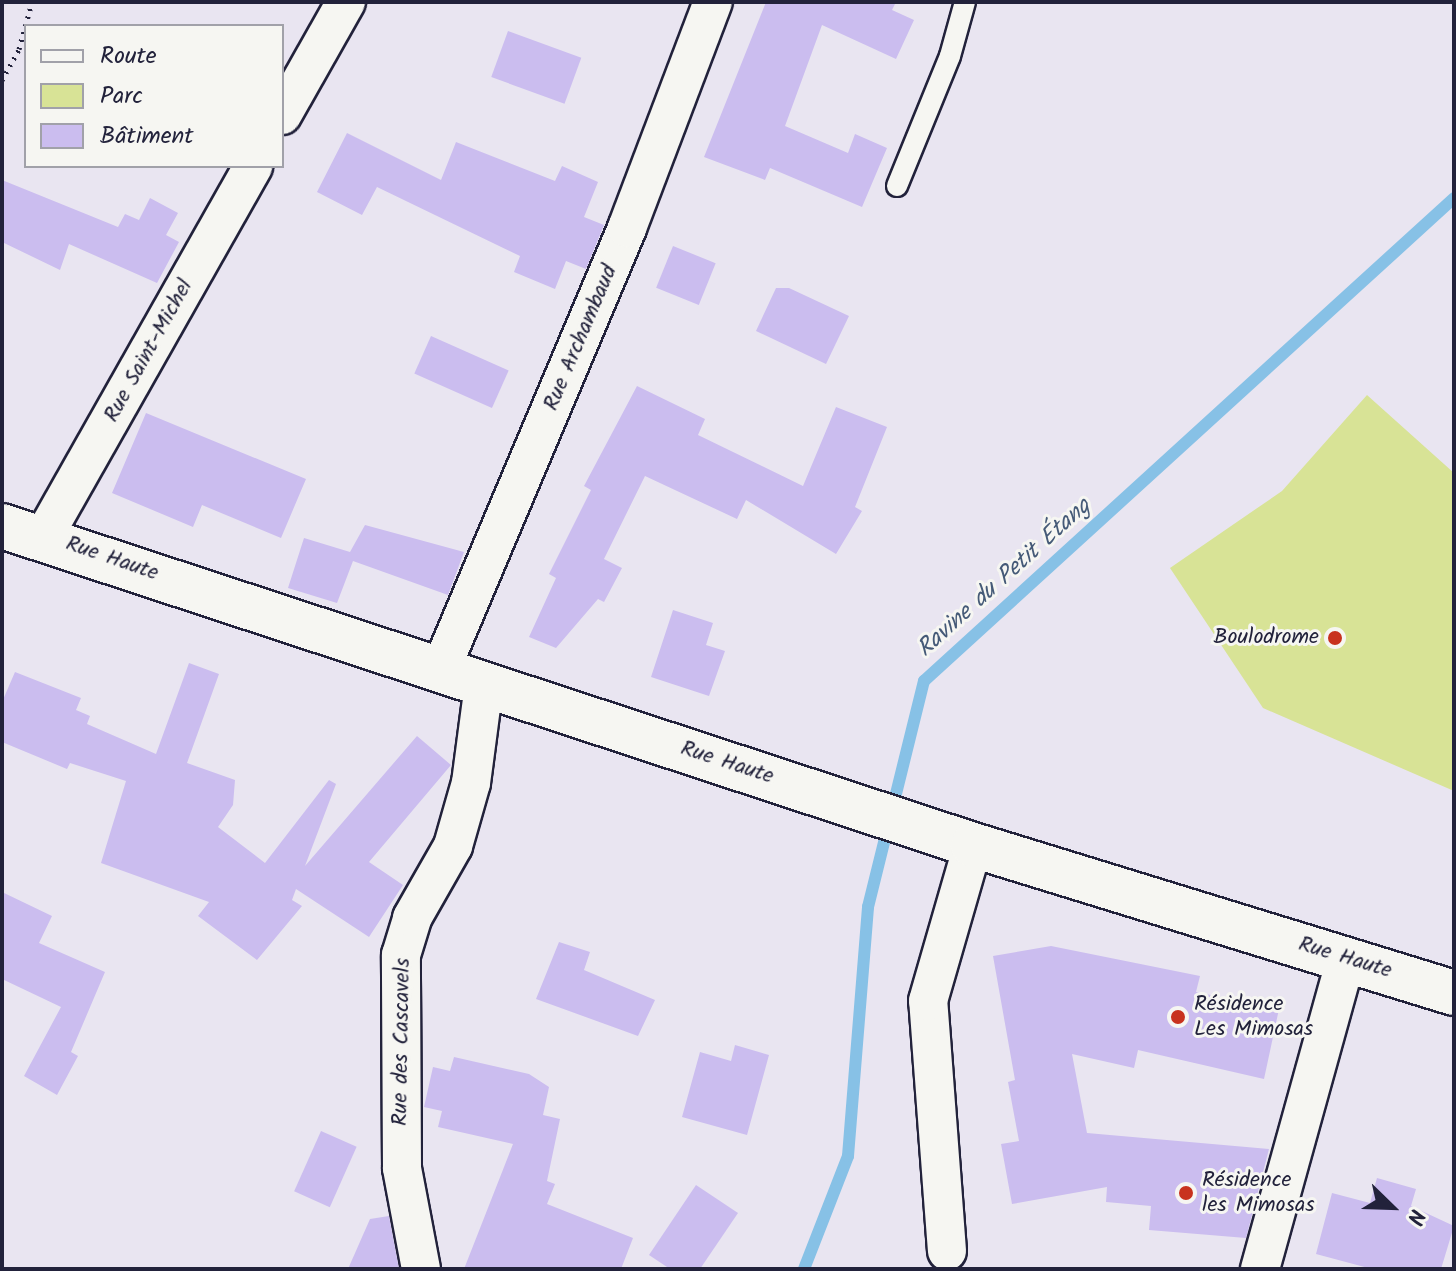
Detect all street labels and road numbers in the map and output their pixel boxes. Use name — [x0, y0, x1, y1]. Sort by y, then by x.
street label: Rue Archambaud — [538, 261, 624, 415]
street label: Rue Saint-Michel — [99, 275, 199, 427]
street label: Rue Haute — [62, 531, 162, 587]
street label: Rue Haute — [677, 736, 777, 790]
street label: Rue Haute — [1295, 931, 1395, 985]
street label: Rue des Cascavels — [387, 958, 417, 1126]

